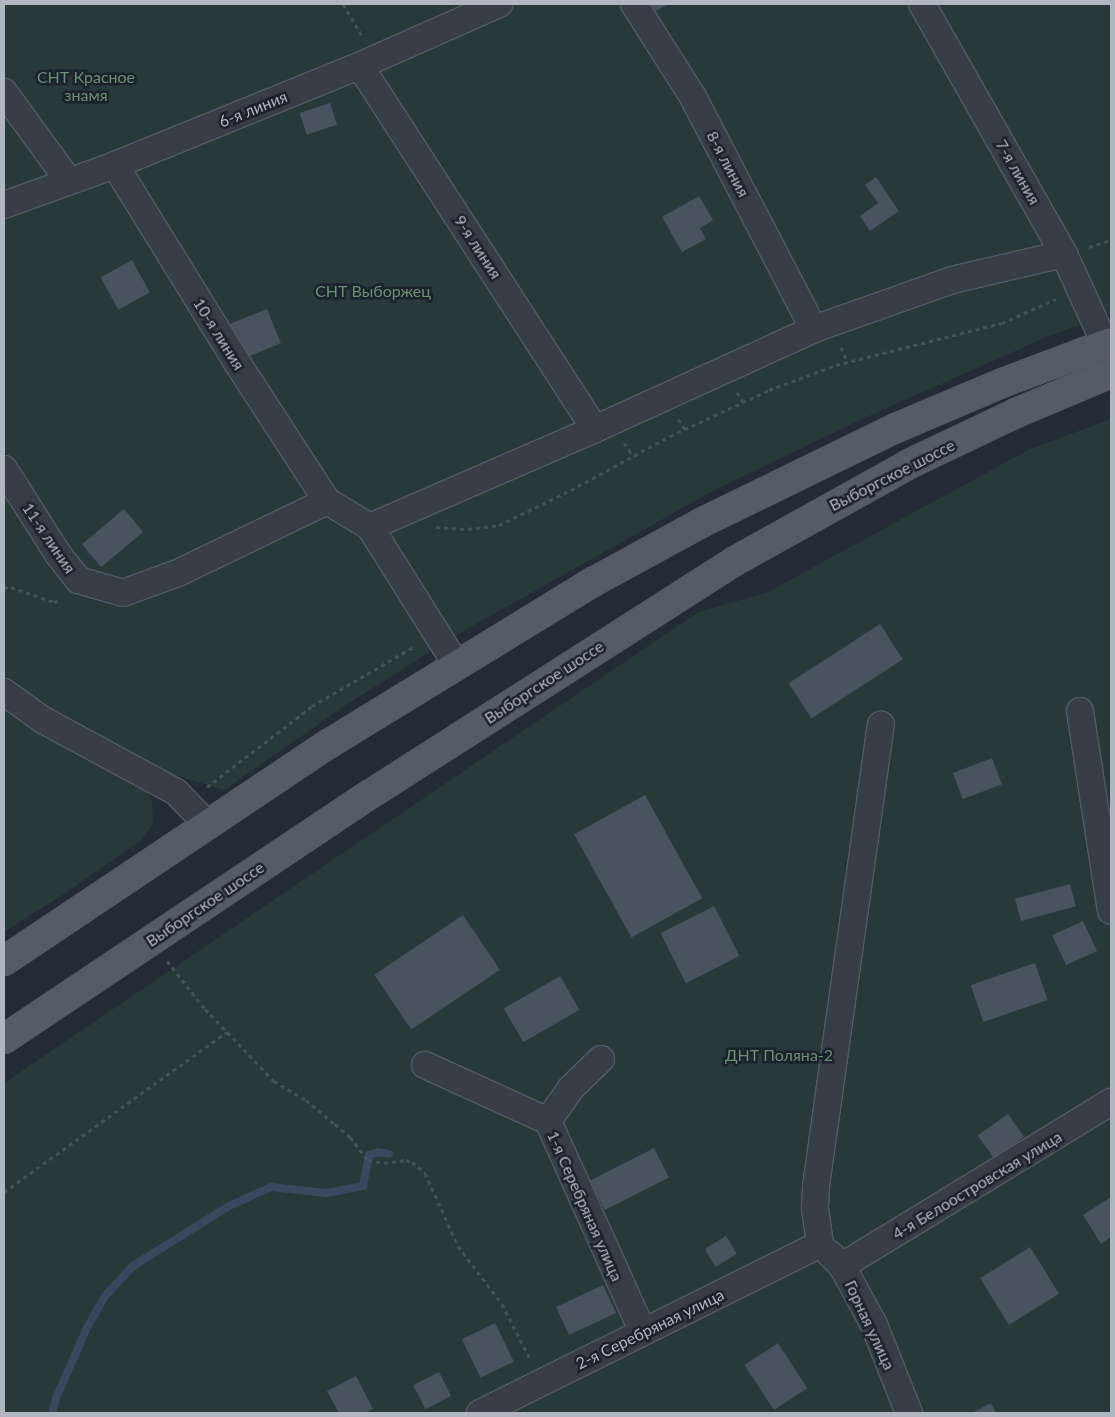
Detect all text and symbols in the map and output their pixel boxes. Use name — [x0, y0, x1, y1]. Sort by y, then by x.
park label: СНТ Красное знамя — [37, 67, 135, 105]
street label: 6-я линия — [216, 87, 290, 131]
street label: 8-я линия — [703, 128, 753, 200]
street label: 7-я линия — [992, 136, 1044, 208]
street label: 9-я линия — [450, 212, 506, 282]
park label: СНТ Выборжец — [315, 281, 431, 301]
street label: 10-я линия — [189, 294, 249, 374]
street label: Выборгское шоссе — [826, 435, 958, 515]
street label: 11-я линия — [18, 499, 80, 577]
street label: Выборгское шоссе — [481, 636, 607, 728]
street label: Выборгское шоссе — [142, 857, 268, 951]
park label: ДНТ Поляна-2 — [725, 1045, 833, 1065]
street label: 4-я Белоостровская улица — [889, 1127, 1065, 1243]
street label: 1-я Серебряная улица — [543, 1128, 627, 1284]
street label: Горная улица — [841, 1277, 899, 1373]
street label: 2-я Серебряная улица — [573, 1285, 727, 1373]

